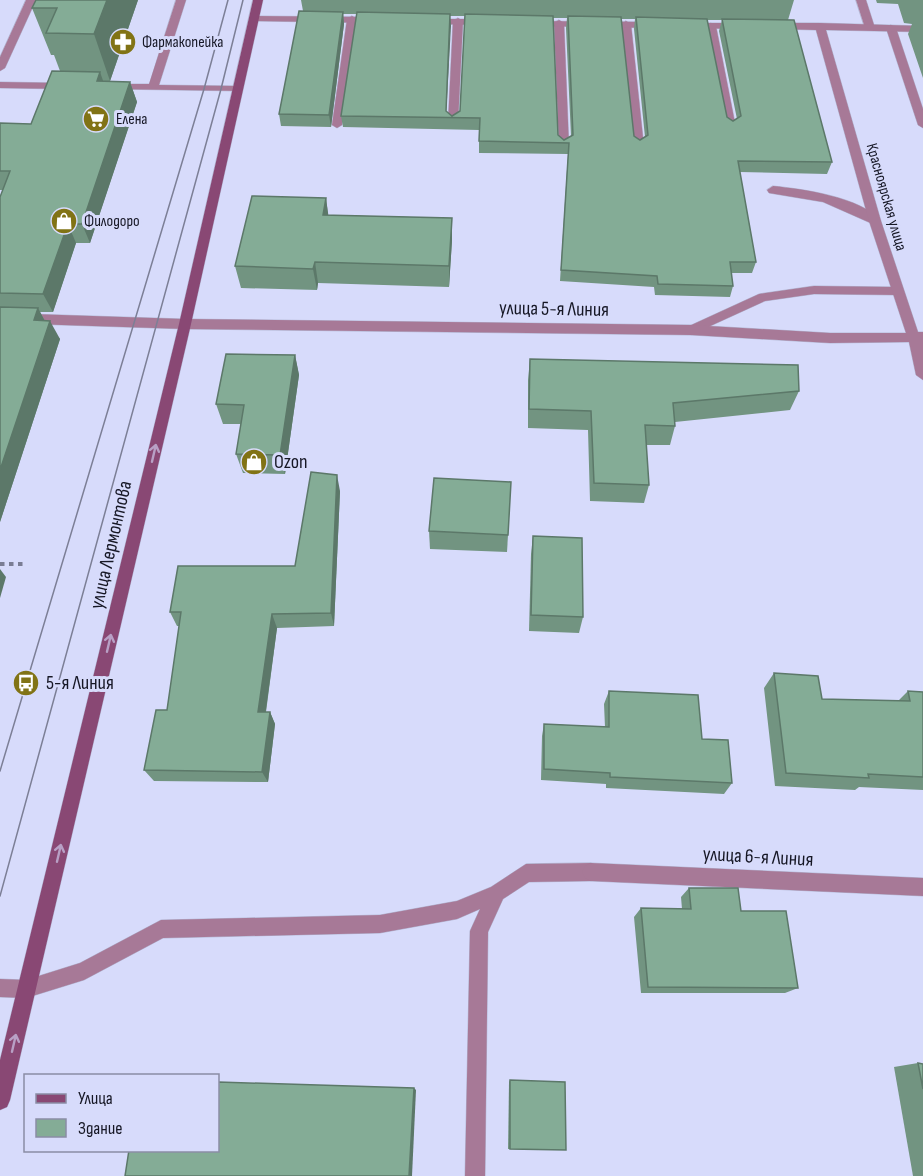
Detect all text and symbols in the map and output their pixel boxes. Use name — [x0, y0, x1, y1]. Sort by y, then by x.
pharmacy icon: Фармакопейка — [108, 27, 138, 57]
place label: Фармакопейка — [142, 33, 223, 52]
supermarket icon: Елена — [81, 104, 111, 134]
place label: Елена — [116, 110, 148, 129]
street label: Красноярская улица — [862, 141, 910, 253]
shop icon: Филодоро — [49, 206, 79, 236]
place label: Филодоро — [84, 212, 140, 231]
street label: улица 5-я Линия — [499, 296, 609, 322]
one-way arrow — [149, 444, 161, 463]
shop icon: Ozon — [239, 447, 269, 477]
place label: Ozon — [274, 450, 308, 474]
street label: улица Лермонтова — [85, 479, 137, 611]
one-way arrow — [104, 634, 116, 653]
bus stop icon: 5-я Линия — [11, 668, 41, 698]
place label: 5-я Линия — [46, 671, 114, 695]
street label: улица 6-я Линия — [702, 842, 814, 872]
one-way arrow — [53, 844, 65, 863]
one-way arrow — [8, 1034, 20, 1053]
legend — [24, 1074, 219, 1152]
text: Улица — [78, 1088, 113, 1109]
text: Здание — [78, 1118, 123, 1139]

